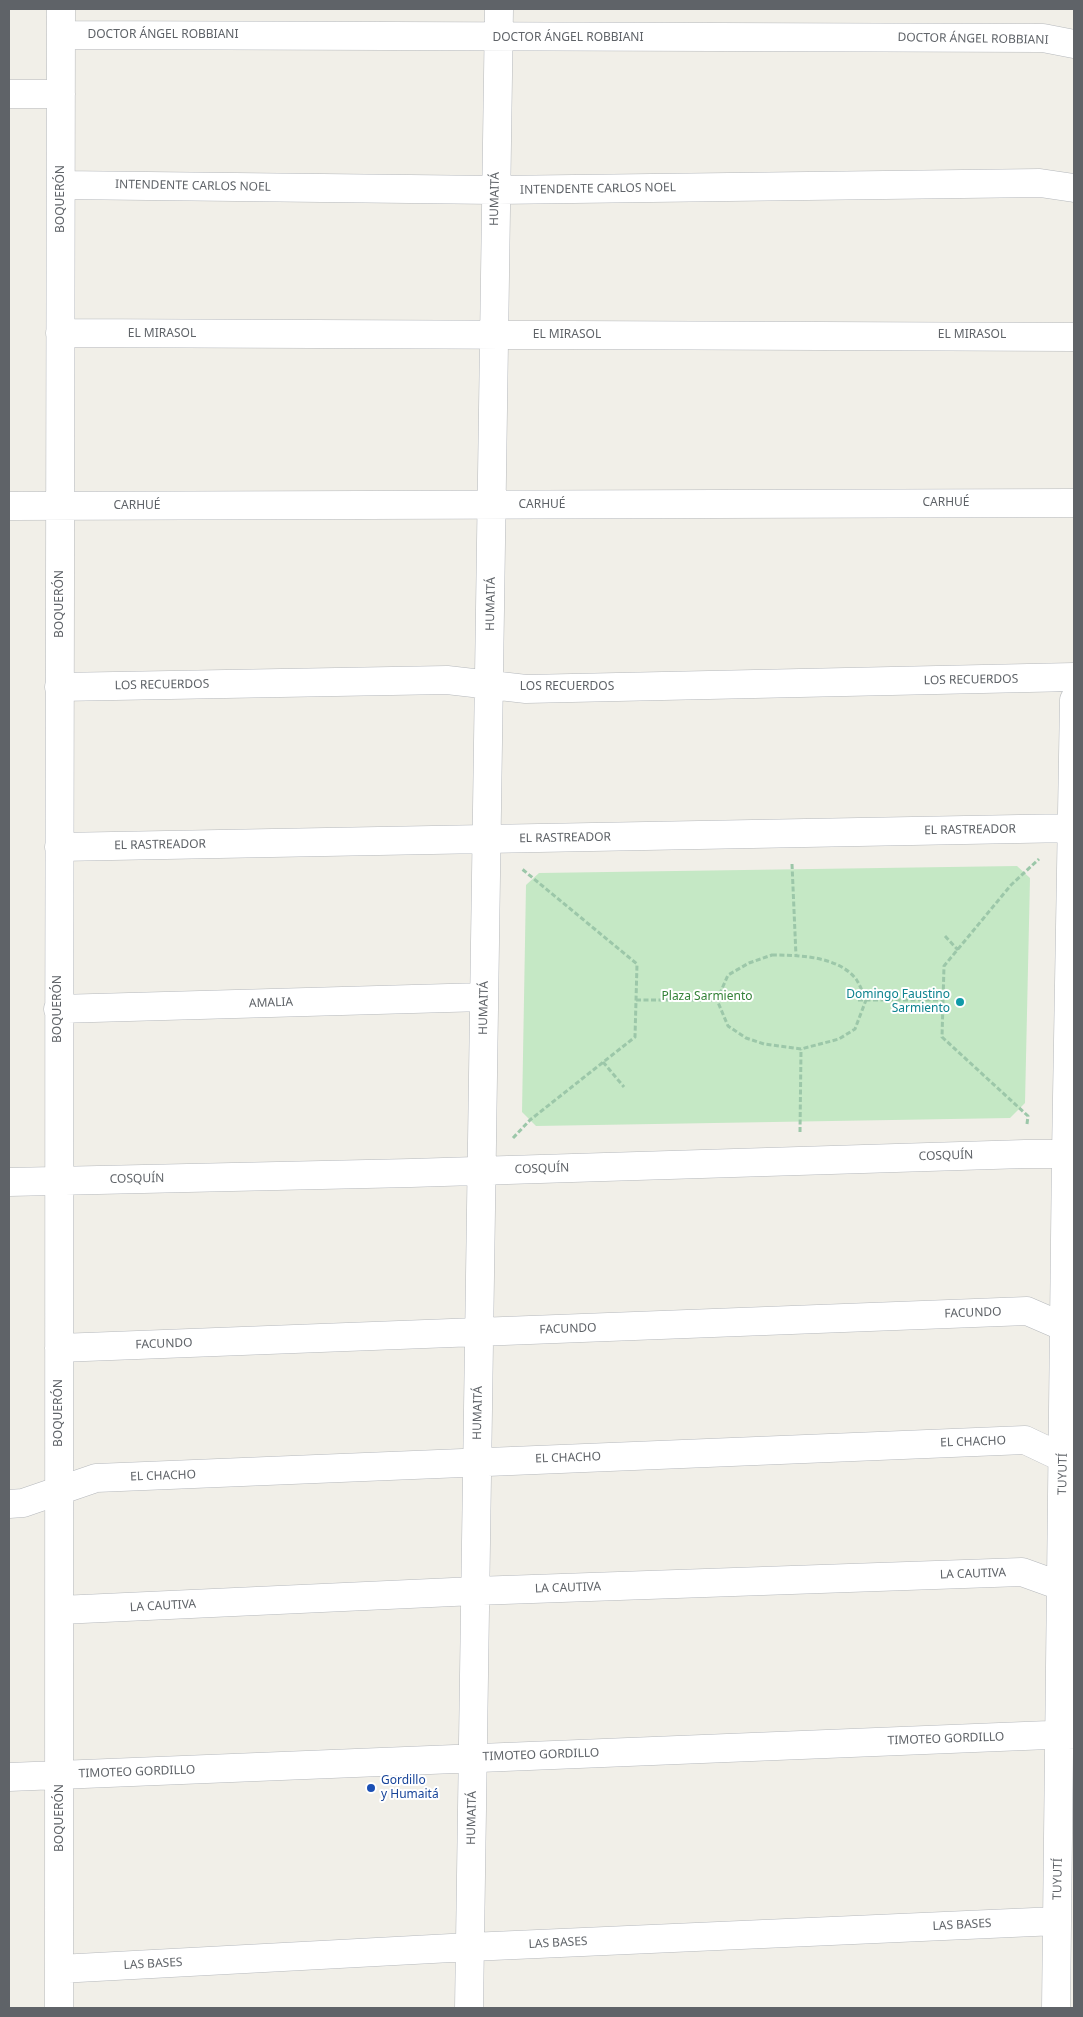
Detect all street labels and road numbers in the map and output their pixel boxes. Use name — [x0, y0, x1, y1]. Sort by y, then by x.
street label: DOCTOR ÁNGEL ROBBIANI — [87, 28, 239, 42]
street label: DOCTOR ÁNGEL ROBBIANI — [897, 30, 1049, 48]
street label: DOCTOR ÁNGEL ROBBIANI — [492, 31, 644, 45]
street label: BOQUERÓN — [54, 165, 68, 233]
street label: HUMAITÁ — [487, 172, 503, 226]
street label: INTENDENTE CARLOS NOEL — [115, 177, 271, 195]
street label: INTENDENTE CARLOS NOEL — [520, 180, 676, 198]
street label: EL MIRASOL — [128, 327, 196, 341]
street label: EL MIRASOL — [533, 328, 601, 342]
street label: EL MIRASOL — [938, 328, 1006, 342]
street label: CARHUÉ — [922, 496, 970, 510]
street label: CARHUÉ — [518, 498, 566, 512]
street label: CARHUÉ — [113, 499, 161, 513]
street label: BOQUERÓN — [53, 570, 67, 638]
street label: HUMAITÁ — [483, 577, 499, 631]
street label: LOS RECUERDOS — [924, 672, 1018, 688]
street label: LOS RECUERDOS — [115, 677, 209, 693]
street label: LOS RECUERDOS — [520, 680, 614, 694]
street label: EL RASTREADOR — [924, 822, 1016, 838]
street label: EL RASTREADOR — [519, 830, 611, 846]
street label: EL RASTREADOR — [114, 837, 206, 853]
street label: BOQUERÓN — [51, 975, 65, 1043]
street label: HUMAITÁ — [476, 981, 492, 1035]
street label: AMALIA — [249, 995, 293, 1011]
street label: COSQUÍN — [918, 1148, 974, 1164]
street label: COSQUÍN — [514, 1161, 570, 1177]
street label: COSQUÍN — [110, 1171, 164, 1187]
street label: FACUNDO — [944, 1305, 1002, 1321]
street label: FACUNDO — [539, 1321, 597, 1337]
street label: FACUNDO — [135, 1336, 193, 1352]
street label: BOQUERÓN — [52, 1379, 66, 1447]
street label: HUMAITÁ — [470, 1386, 486, 1440]
street label: EL CHACHO — [940, 1434, 1006, 1450]
street label: EL CHACHO — [535, 1450, 601, 1466]
street label: TUYUTÍ — [1055, 1453, 1071, 1495]
street label: EL CHACHO — [130, 1468, 196, 1484]
street label: LA CAUTIVA — [940, 1566, 1006, 1582]
street label: LA CAUTIVA — [535, 1580, 601, 1596]
street label: LA CAUTIVA — [130, 1597, 196, 1615]
street label: TIMOTEO GORDILLO — [887, 1730, 1005, 1748]
street label: TIMOTEO GORDILLO — [482, 1746, 600, 1764]
street label: TIMOTEO GORDILLO — [78, 1763, 196, 1781]
street label: BOQUERÓN — [53, 1784, 67, 1852]
street label: HUMAITÁ — [464, 1791, 480, 1845]
street label: TUYUTÍ — [1050, 1858, 1066, 1900]
street label: LAS BASES — [932, 1916, 992, 1934]
street label: LAS BASES — [528, 1934, 588, 1952]
street label: LAS BASES — [123, 1955, 183, 1973]

